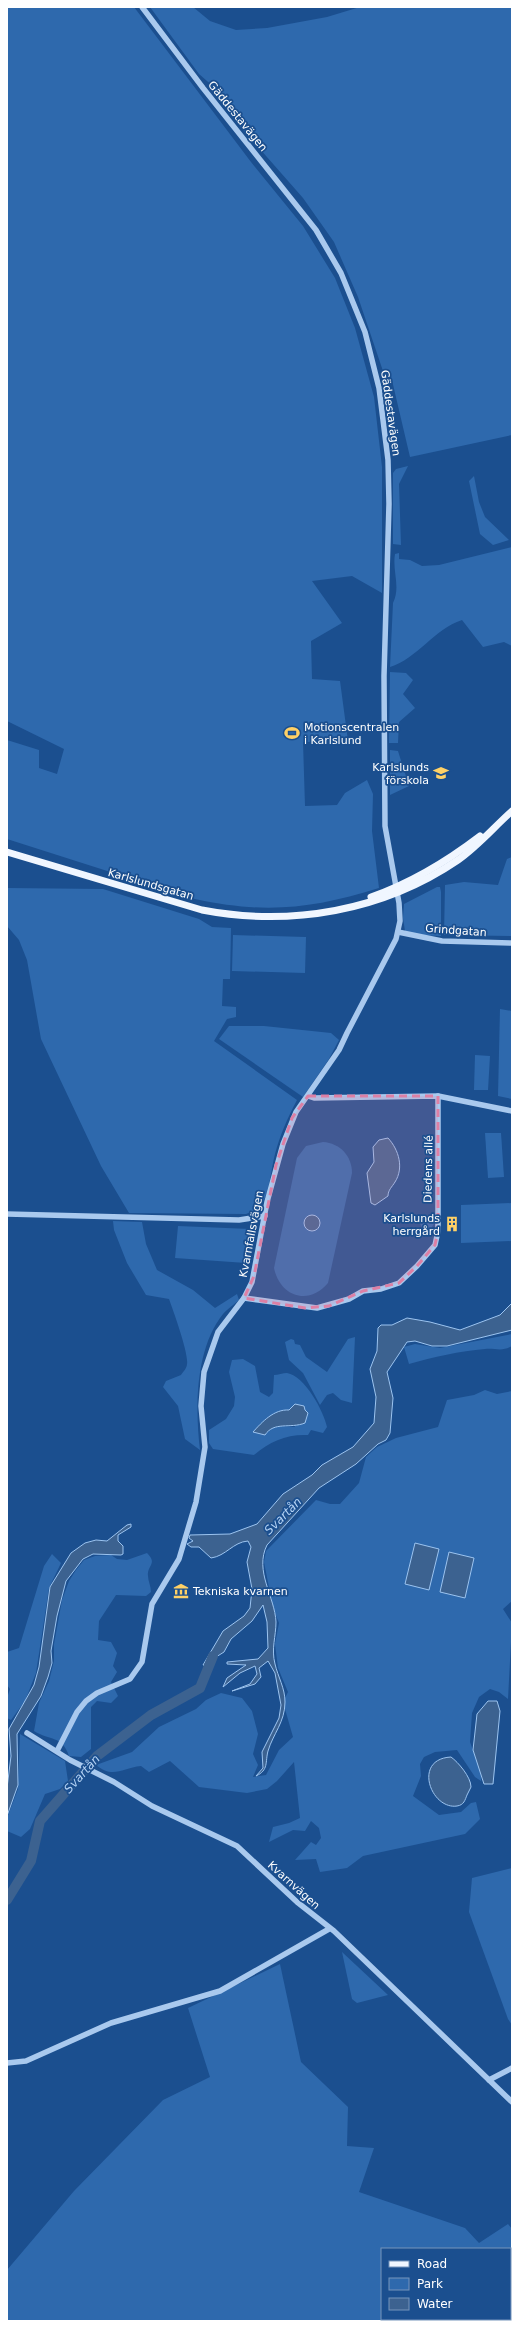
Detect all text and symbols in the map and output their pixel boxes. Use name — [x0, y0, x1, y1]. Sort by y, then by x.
street label: Gäddestavägen — [205, 79, 270, 154]
street label: Gäddestavägen — [378, 369, 403, 457]
place label: Motionscentralen i Karlslund — [304, 721, 399, 747]
sports icon: Motionscentralen i Karlslund — [283, 724, 301, 742]
place label: Karlslunds förskola — [372, 761, 429, 787]
school or university icon: Karlslunds förskola — [432, 764, 450, 782]
street label: Karlslundsgatan — [107, 866, 195, 903]
street label: Grindgatan — [425, 922, 487, 939]
street label: Diedens allé — [421, 1135, 436, 1203]
street label: Kvarnfallsvägen — [237, 1190, 266, 1279]
place label: Karlslunds herrgård — [383, 1212, 440, 1238]
building icon: Karlslunds herrgård — [443, 1215, 461, 1233]
water label: Svartån — [262, 1495, 304, 1537]
museum icon: Tekniska kvarnen — [172, 1582, 190, 1600]
place label: Tekniska kvarnen — [192, 1585, 288, 1598]
water label: Svartån — [61, 1752, 103, 1796]
street label: Kvarnvägen — [265, 1859, 322, 1912]
legend — [381, 2248, 511, 2320]
text: Road — [417, 2257, 447, 2271]
text: Park — [417, 2277, 443, 2291]
text: Water — [417, 2297, 453, 2311]

